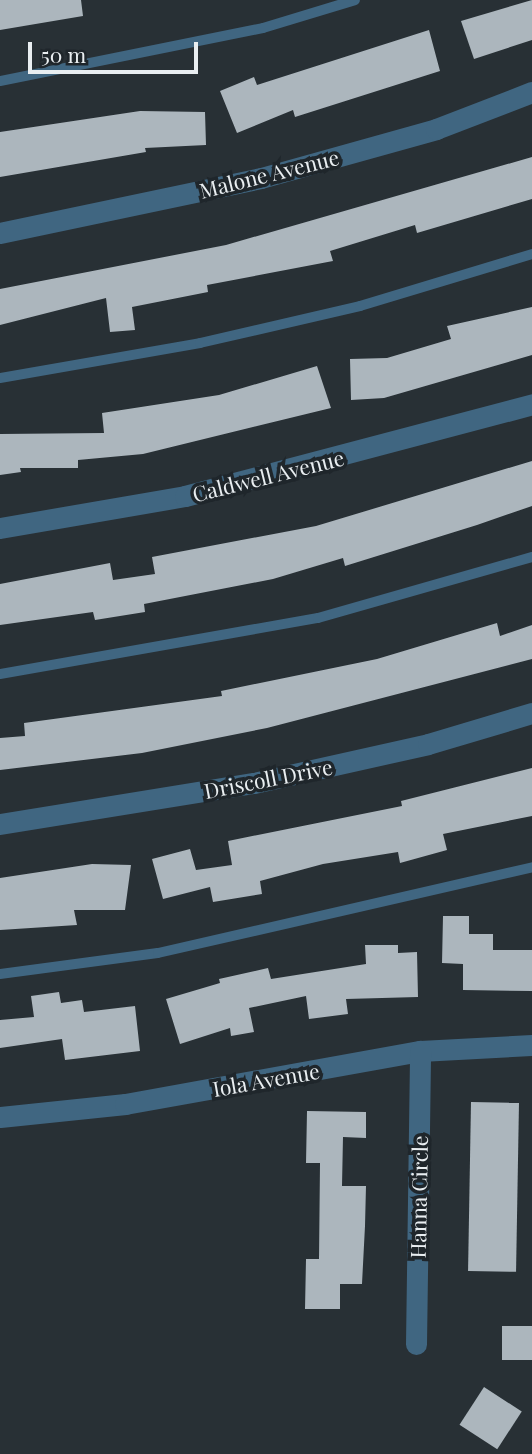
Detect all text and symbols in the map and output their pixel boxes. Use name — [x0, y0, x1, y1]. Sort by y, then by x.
scale bar — [32, 28, 201, 72]
text: 50 m — [41, 40, 86, 68]
street label: Malone Avenue — [196, 143, 342, 203]
street label: Caldwell Avenue — [189, 444, 347, 506]
street label: Driscoll Drive — [202, 753, 334, 803]
street label: Iola Avenue — [210, 1057, 322, 1101]
street label: Hanna Circle — [404, 1135, 432, 1259]

